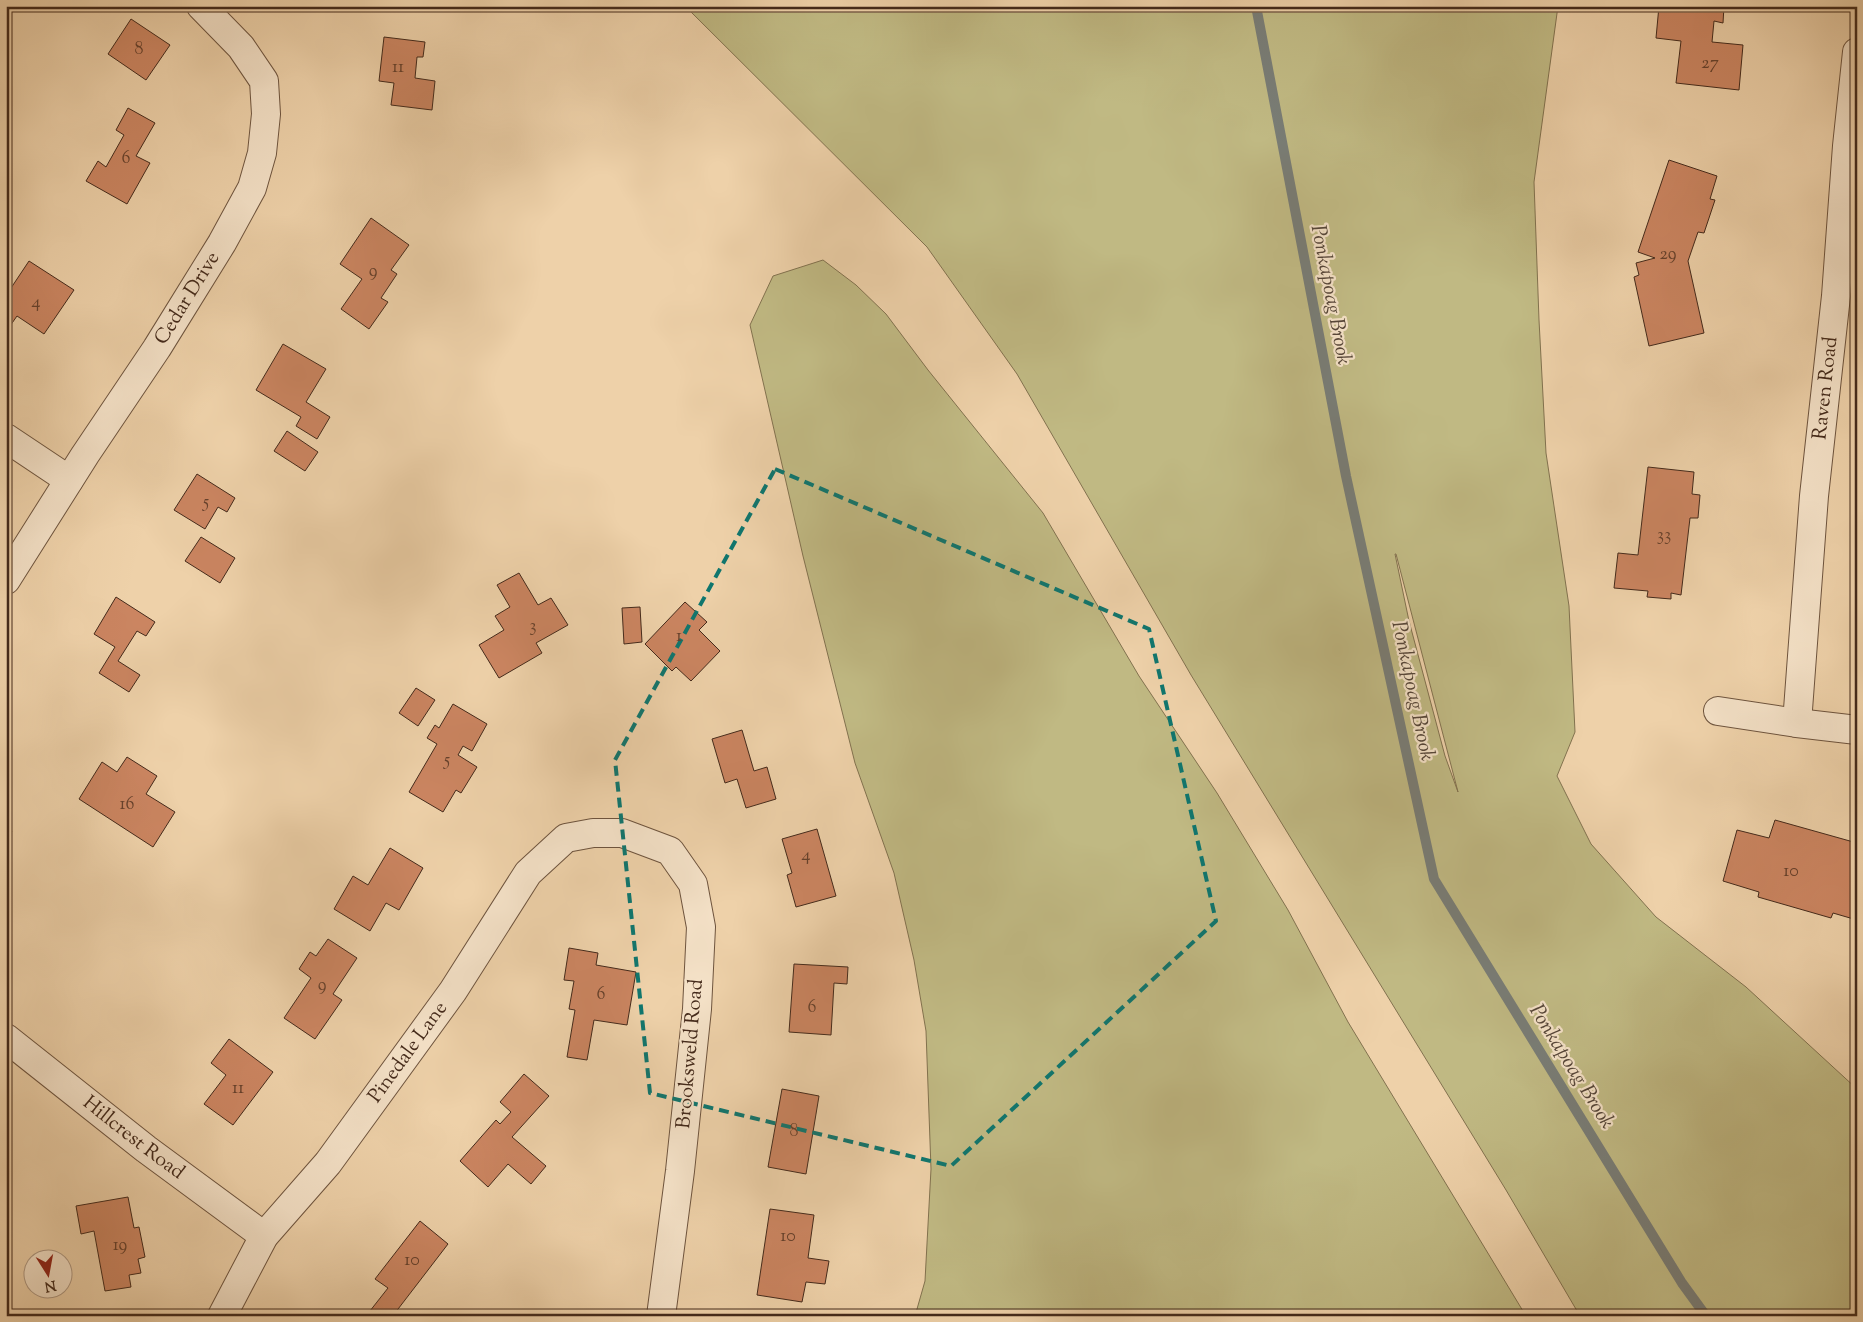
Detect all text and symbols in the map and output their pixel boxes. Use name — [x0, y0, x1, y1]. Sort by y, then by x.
house number: 8 — [135, 37, 144, 63]
house number: 27 — [1701, 51, 1719, 77]
house number: 11 — [392, 55, 404, 81]
house number: 6 — [122, 146, 131, 172]
water label: Ponkapoag Brook — [1302, 222, 1358, 368]
house number: 29 — [1659, 242, 1677, 268]
street label: Cedar Drive — [148, 246, 228, 351]
house number: 9 — [369, 259, 378, 285]
house number: 4 — [31, 290, 41, 316]
street label: Raven Road — [1806, 335, 1846, 441]
house number: 5 — [202, 490, 209, 516]
house number: 33 — [1657, 523, 1671, 549]
house number: 3 — [529, 614, 537, 640]
water label: Ponkapoag Brook — [1383, 618, 1442, 764]
house number: 1 — [676, 624, 682, 650]
house number: 5 — [443, 748, 450, 774]
house number: 16 — [119, 792, 135, 818]
house number: 4 — [801, 843, 811, 869]
house number: 10 — [1783, 859, 1799, 885]
house number: 9 — [318, 973, 327, 999]
street label: Brooksweld Road — [670, 978, 712, 1130]
house number: 6 — [597, 982, 606, 1008]
house number: 6 — [808, 995, 817, 1021]
street label: Pinedale Lane — [361, 996, 455, 1109]
water label: Ponkapoag Brook — [1521, 999, 1622, 1136]
house number: 11 — [232, 1076, 244, 1102]
street label: Hillcrest Road — [76, 1089, 190, 1187]
house number: 8 — [790, 1119, 799, 1145]
house number: 10 — [780, 1224, 796, 1250]
house number: 19 — [113, 1233, 128, 1259]
house number: 10 — [404, 1248, 420, 1274]
north arrow — [22, 1250, 72, 1300]
text: N — [43, 1274, 57, 1296]

